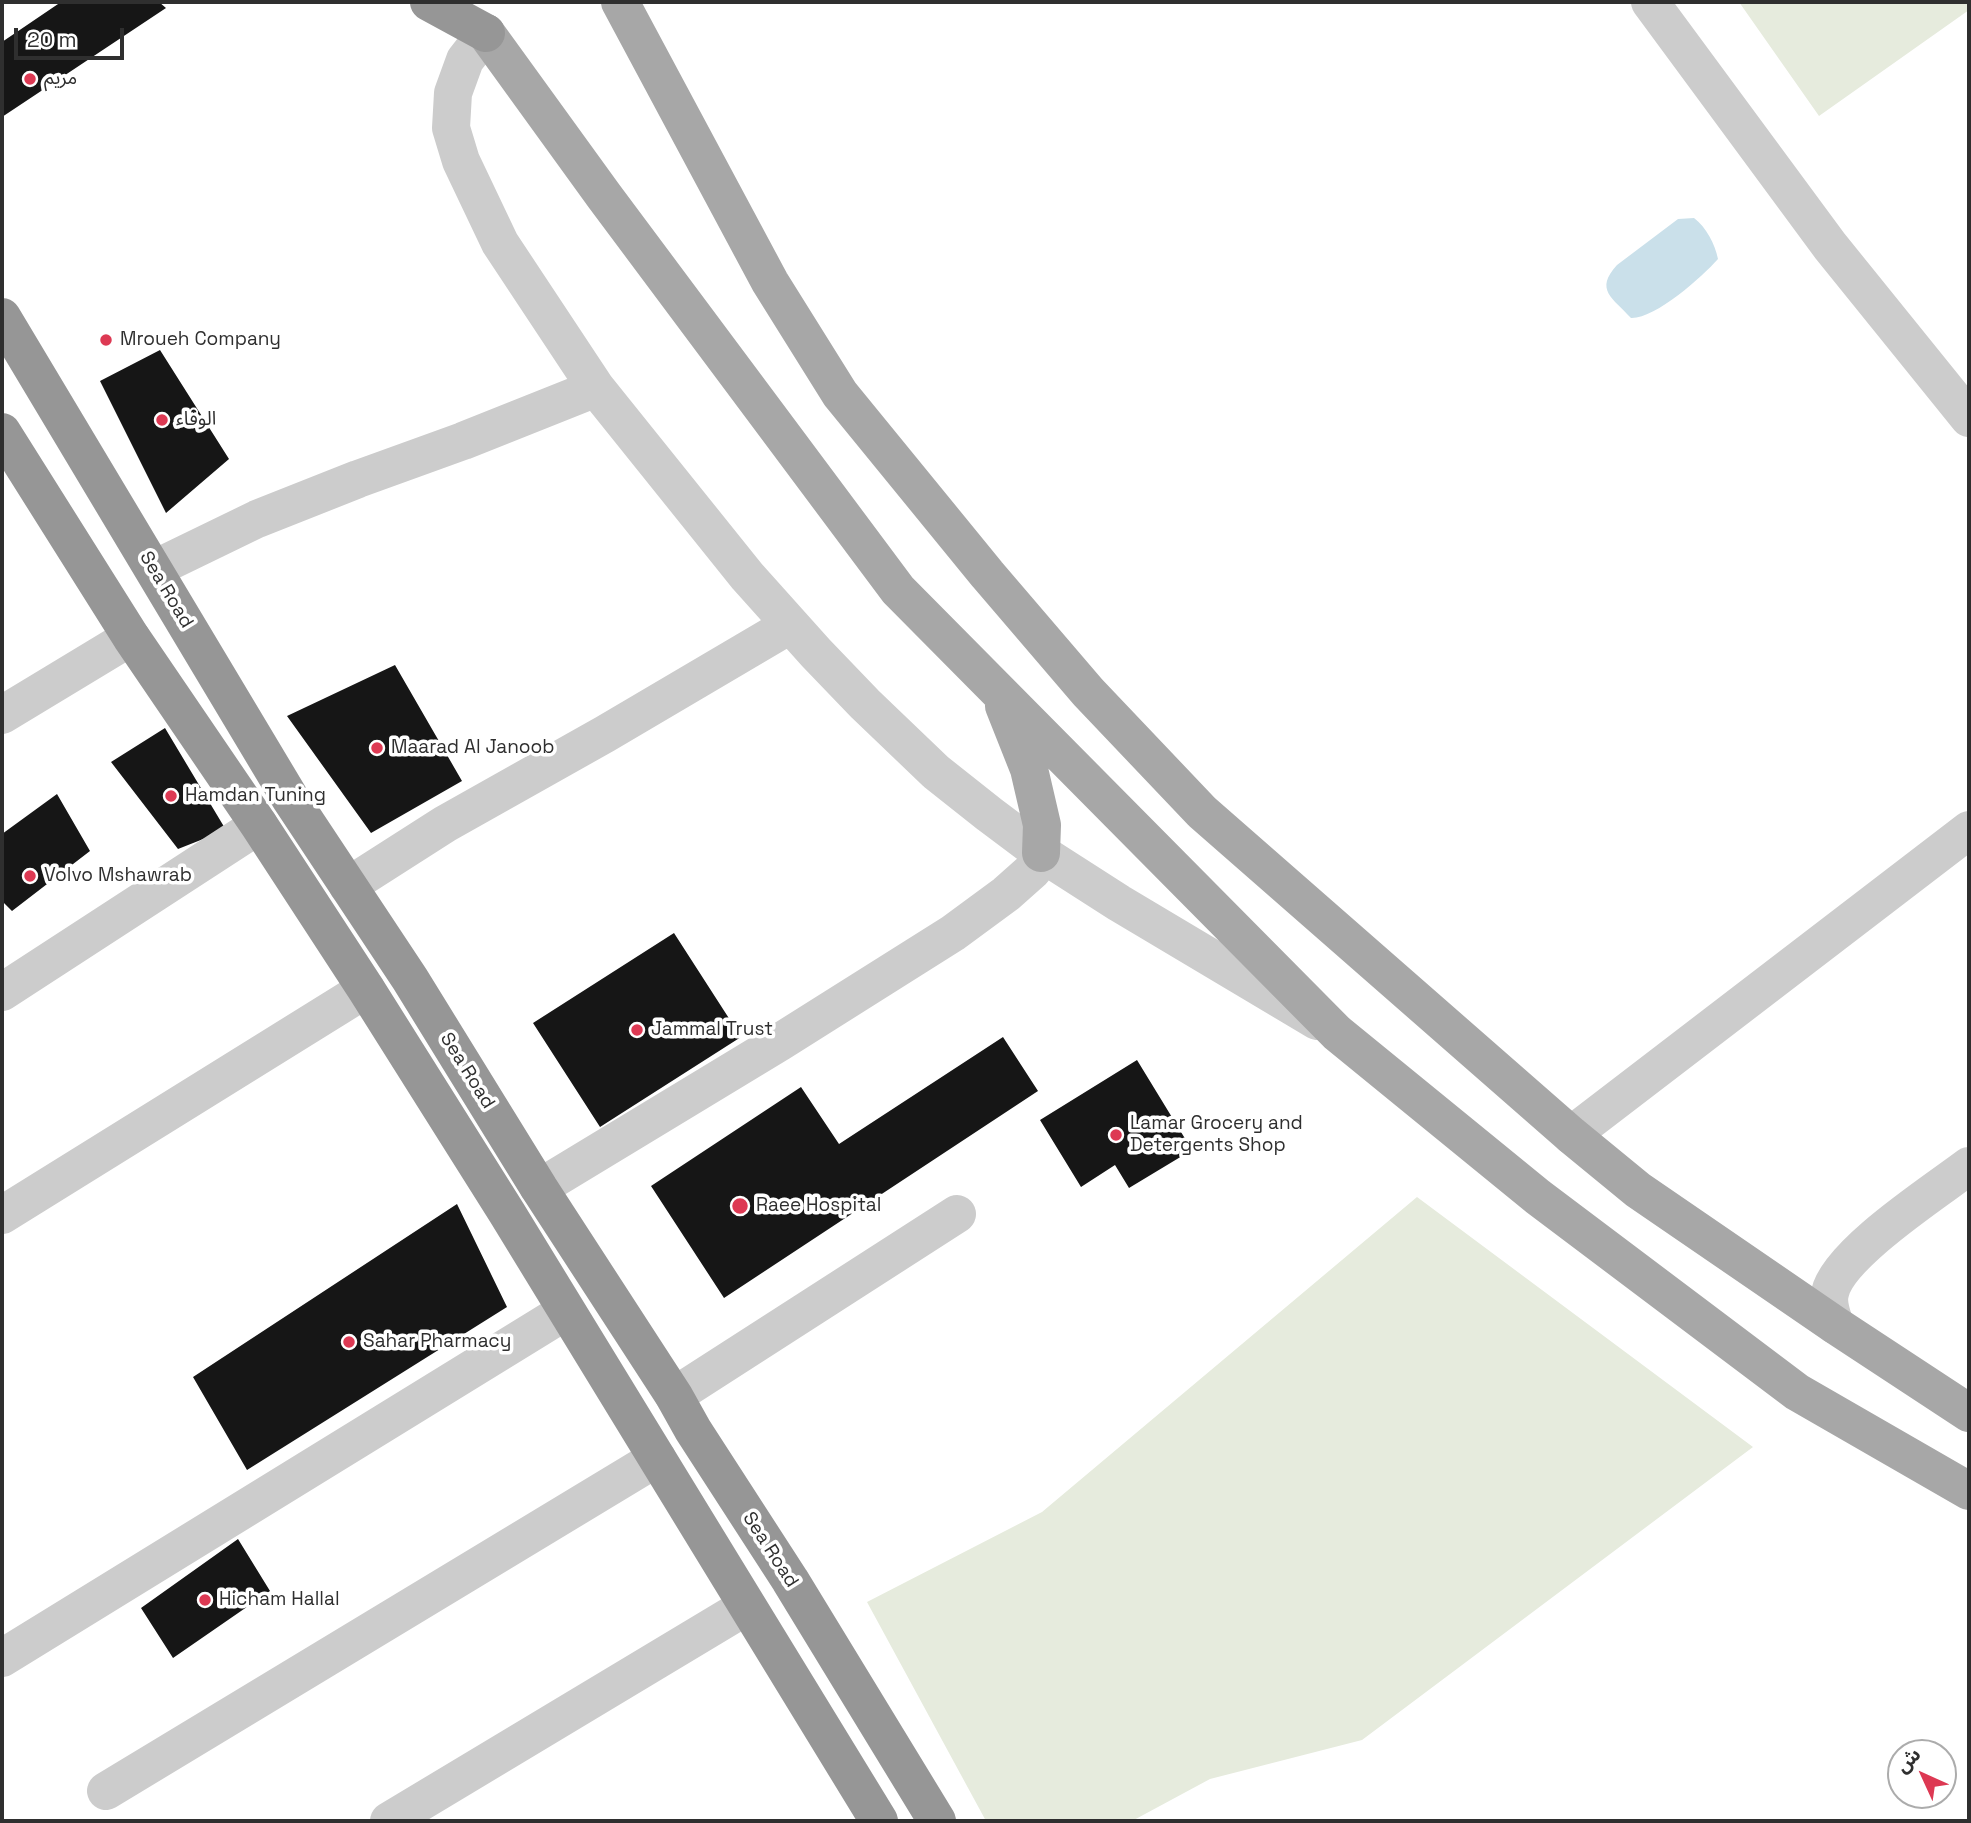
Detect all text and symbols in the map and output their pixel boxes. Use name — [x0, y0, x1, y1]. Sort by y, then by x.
scale bar — [18, 14, 128, 58]
text: 20 m — [27, 26, 77, 53]
place label: مريم — [44, 68, 77, 90]
marker: مريم — [22, 71, 38, 87]
place label: Mroueh Company — [120, 329, 281, 351]
marker: Mroueh Company — [98, 332, 114, 348]
place label: الوفاء — [176, 409, 216, 431]
marker: الوفاء — [154, 412, 170, 428]
street label: Sea Road — [134, 548, 198, 632]
place label: Maarad Al Janoob — [391, 737, 555, 759]
marker: Maarad Al Janoob — [369, 740, 385, 756]
place label: Hamdan Tuning — [185, 785, 326, 807]
marker: Hamdan Tuning — [163, 788, 179, 804]
place label: Volvo Mshawrab — [44, 865, 192, 887]
marker: Volvo Mshawrab — [22, 868, 38, 884]
place label: Jammal Trust — [651, 1019, 773, 1041]
marker: Jammal Trust — [629, 1022, 645, 1038]
street label: Sea Road — [435, 1029, 499, 1113]
place label: Lamar Grocery and Detergents Shop — [1130, 1113, 1303, 1157]
marker: Lamar Grocery and Detergents Shop — [1108, 1127, 1124, 1143]
place label: Raee Hospital — [756, 1195, 881, 1217]
marker: Raee Hospital — [730, 1196, 750, 1216]
place label: Sahar Pharmacy — [363, 1331, 511, 1353]
marker: Sahar Pharmacy — [341, 1334, 357, 1350]
street label: Sea Road — [737, 1508, 803, 1592]
place label: Hicham Hallal — [219, 1589, 340, 1611]
marker: Hicham Hallal — [197, 1592, 213, 1608]
north arrow — [1887, 1739, 1957, 1809]
text: ش — [1890, 1742, 1926, 1778]

